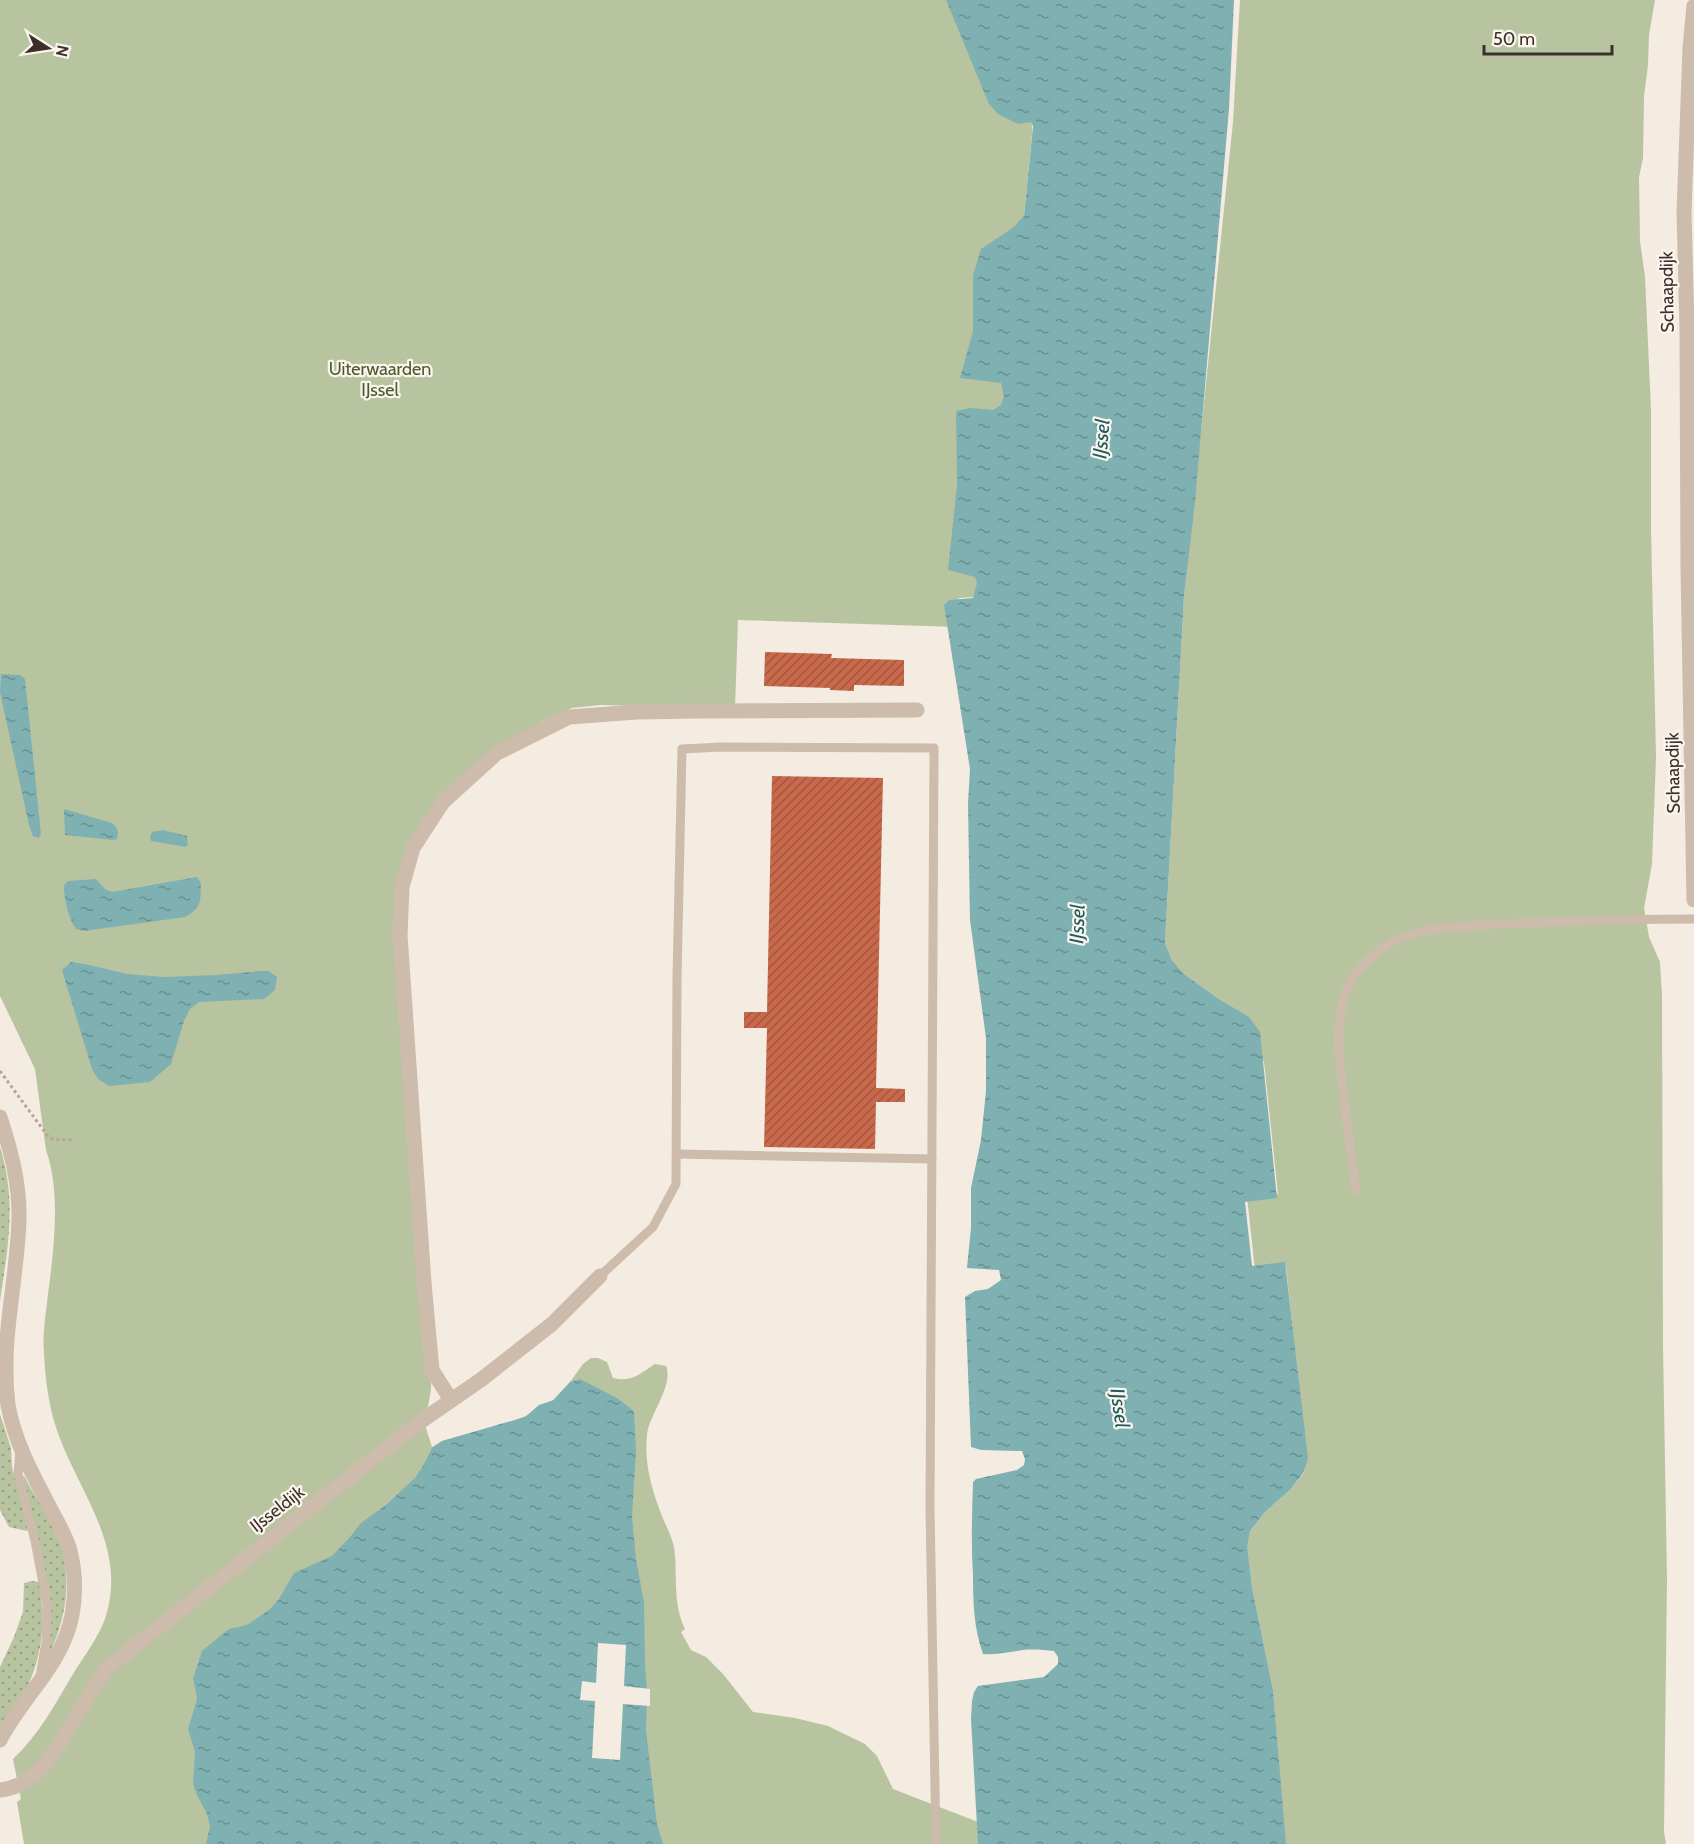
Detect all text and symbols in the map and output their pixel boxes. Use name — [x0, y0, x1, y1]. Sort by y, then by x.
north arrow — [18, 18, 78, 78]
scale bar — [1484, 18, 1612, 56]
text: 50 m — [1493, 28, 1535, 50]
text: N — [52, 44, 73, 59]
street label: Schaapdijk — [1655, 250, 1679, 333]
park label: Uiterwaarden IJssel — [329, 358, 431, 401]
water label: IJssel — [1087, 418, 1115, 460]
street label: Schaapdijk — [1661, 731, 1685, 814]
water label: IJssel — [1064, 903, 1090, 944]
water label: IJssel — [1105, 1387, 1135, 1430]
street label: IJsseldijk — [245, 1480, 309, 1537]

